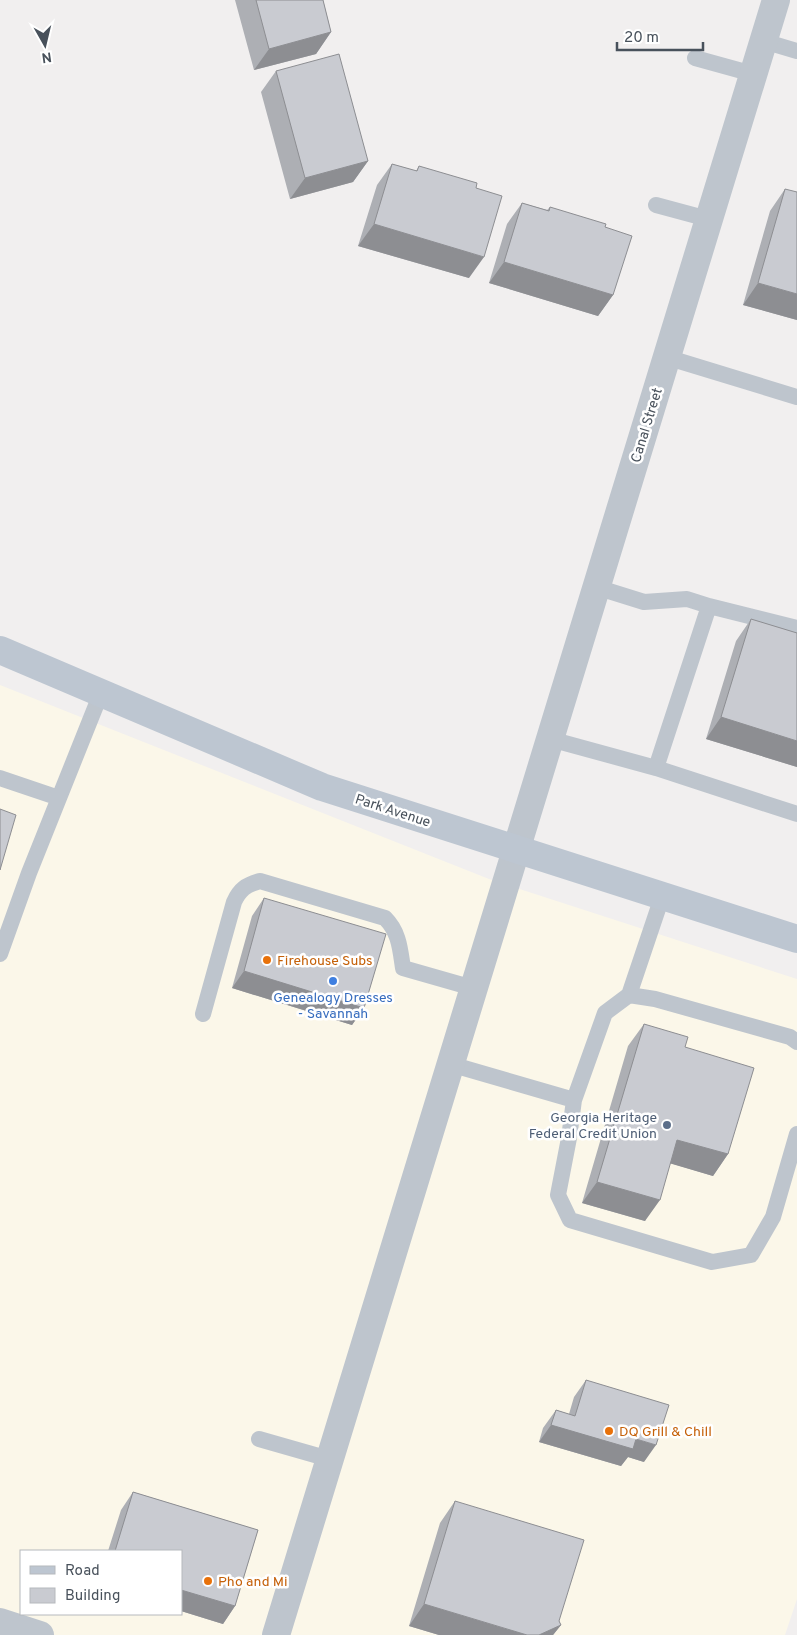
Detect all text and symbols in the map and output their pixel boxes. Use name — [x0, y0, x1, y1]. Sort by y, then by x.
north arrow — [20, 20, 70, 70]
scale bar — [617, 20, 703, 52]
text: 20 m — [624, 29, 659, 48]
text: N — [40, 47, 53, 66]
street label: Canal Street — [628, 386, 667, 465]
street label: Park Avenue — [353, 791, 432, 832]
place label: Firehouse Subs — [277, 953, 373, 970]
marker: Firehouse Subs — [261, 954, 273, 966]
marker: Genealogy Dresses - Savannah — [327, 975, 339, 987]
place label: Genealogy Dresses - Savannah — [273, 990, 393, 1023]
place label: Georgia Heritage Federal Credit Union — [529, 1110, 657, 1143]
marker: Georgia Heritage Federal Credit Union — [661, 1119, 673, 1131]
place label: DQ Grill & Chill — [619, 1424, 712, 1441]
marker: DQ Grill & Chill — [603, 1425, 615, 1437]
legend — [20, 1550, 182, 1615]
text: Road — [65, 1562, 100, 1581]
place label: Pho and Mi — [218, 1574, 288, 1591]
marker: Pho and Mi — [202, 1575, 214, 1587]
text: Building — [65, 1587, 120, 1606]

